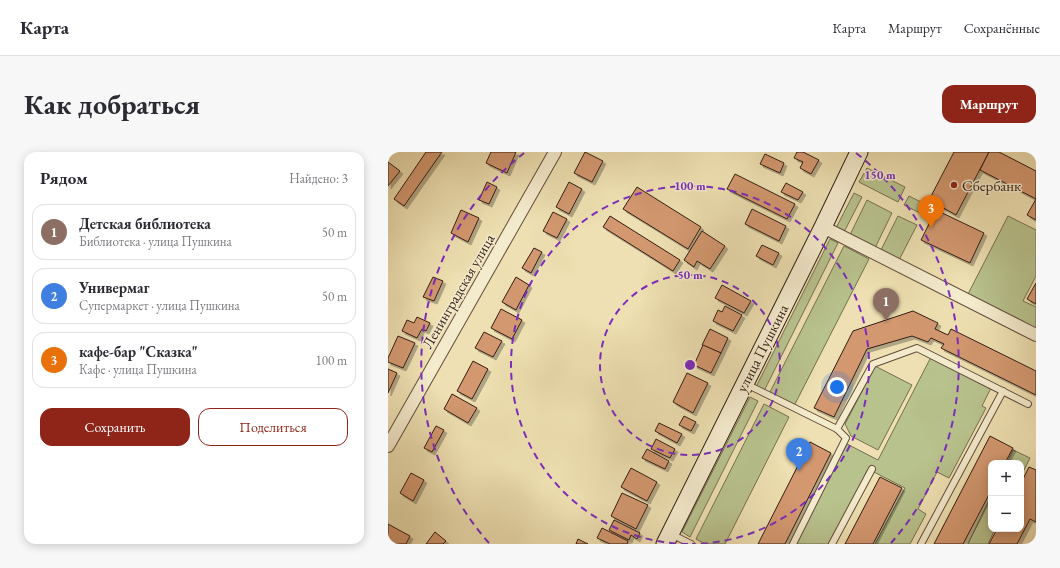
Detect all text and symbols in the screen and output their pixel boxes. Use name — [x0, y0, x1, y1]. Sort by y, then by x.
text: Карта — [20, 15, 69, 40]
text: Карта — [833, 19, 866, 37]
text: Маршрут — [888, 19, 942, 37]
text: Сохранённые — [964, 19, 1040, 37]
button: Маршрут — [942, 85, 1036, 123]
text: Как добраться — [24, 86, 200, 122]
text: Рядом — [40, 167, 88, 189]
text: 150 m — [864, 167, 896, 183]
text: Найдено: 3 — [289, 170, 348, 187]
place label: Сбербанк — [962, 176, 1021, 195]
text: 100 m — [674, 178, 706, 194]
marker: Сбербанк — [949, 180, 959, 190]
pin: 3 — [918, 195, 944, 228]
text: Детская библиотека — [79, 214, 211, 233]
text: 1 — [51, 224, 57, 241]
text: 50 m — [322, 224, 347, 241]
street label: Ленинградская улица — [417, 230, 499, 352]
text: Библиотека · улица Пушкина — [79, 233, 232, 250]
text: 50 m — [677, 267, 703, 283]
text: Универмаг — [79, 278, 150, 297]
text: 2 — [51, 288, 57, 305]
text: 50 m — [322, 288, 347, 305]
pin: 1 — [873, 288, 899, 321]
text: Супермаркет · улица Пушкина — [79, 297, 240, 314]
street label: улица Пушкина — [732, 301, 792, 395]
text: кафе-бар "Сказка" — [79, 342, 198, 361]
text: 3 — [51, 352, 57, 369]
text: 100 m — [316, 352, 347, 369]
centre of rings — [683, 358, 697, 372]
text: Кафе · улица Пушкина — [79, 361, 197, 378]
your location — [827, 377, 847, 397]
button: Сохранить — [40, 408, 190, 446]
button: Поделиться — [198, 408, 348, 446]
pin: 2 — [786, 438, 812, 471]
map controls — [988, 460, 1024, 532]
button: + — [988, 460, 1024, 496]
button: − — [988, 496, 1024, 532]

